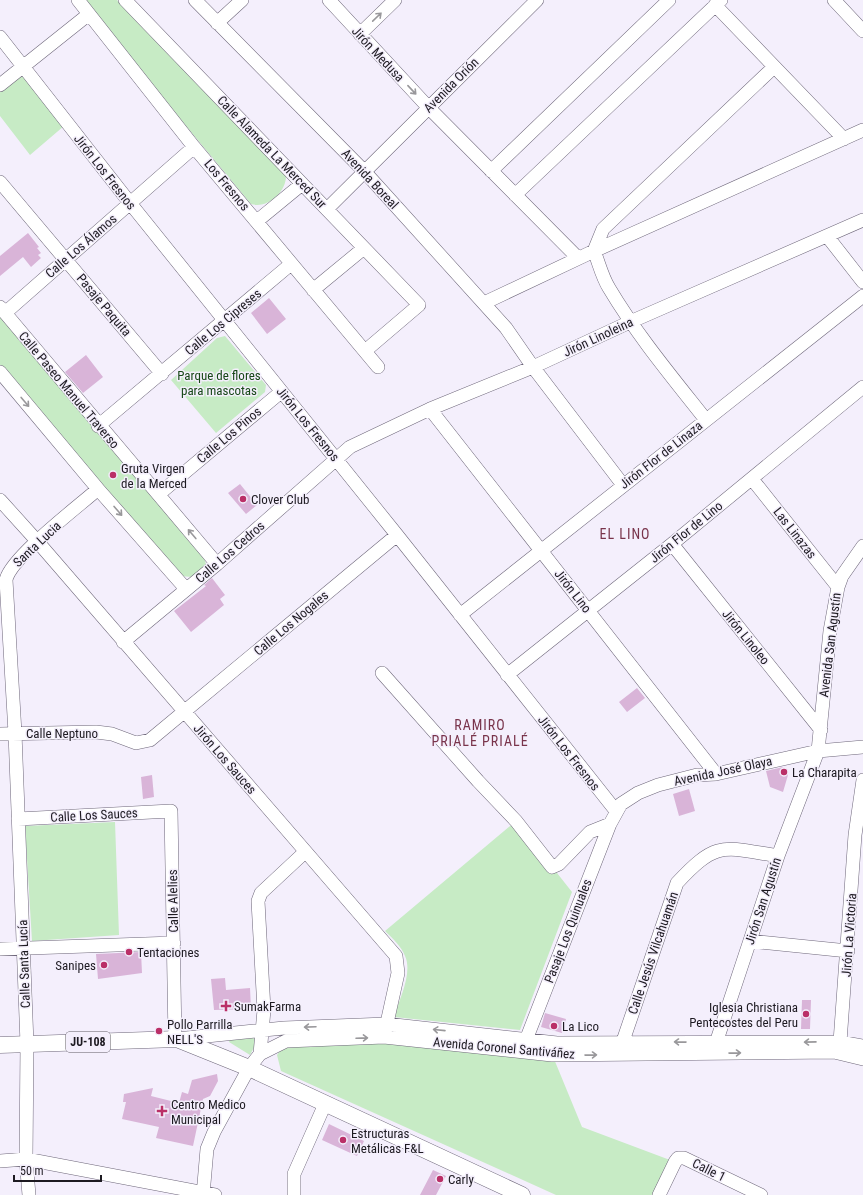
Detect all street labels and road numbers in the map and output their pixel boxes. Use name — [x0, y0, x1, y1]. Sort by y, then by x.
street label: Jirón Medusa — [349, 23, 407, 85]
street label: Avenida Orión — [420, 54, 482, 116]
street label: Calle Alameda La Merced Sur — [214, 93, 330, 211]
street label: Jirón Los Fresnos — [71, 131, 139, 213]
street label: Avenida Boreal — [338, 146, 402, 212]
street label: Los Fresnos — [201, 156, 253, 214]
street label: Calle Los Álamos — [42, 211, 120, 281]
street label: Pasaje Paquita — [74, 271, 134, 339]
street label: Calle Los Cipreses — [182, 286, 264, 358]
street label: Jirón Linoleina — [561, 314, 635, 360]
street label: Calle Paseo Manuel Traverso — [16, 328, 122, 452]
street label: Jirón Los Fresnos — [273, 384, 343, 464]
street label: Calle Los Pinos — [194, 404, 264, 466]
street label: Jirón Flor de Linaza — [617, 418, 705, 492]
street label: Jirón Flor de Lino — [647, 498, 725, 566]
street label: Las Linazas — [770, 504, 820, 562]
street label: Santa Lucia — [10, 518, 64, 570]
street label: Calle Los Cedros — [192, 518, 268, 586]
street label: Jirón Lino — [551, 566, 595, 616]
street label: Calle Los Nogales — [251, 587, 331, 658]
street label: Avenida San Agustín — [816, 592, 844, 698]
street label: Jirón Linoleo — [719, 606, 773, 668]
street label: Jirón Los Fresnos — [535, 712, 603, 794]
street label: Jirón Los Sauces — [191, 721, 260, 797]
street label: Calle Neptuno — [26, 726, 98, 741]
street label: Avenida José Olaya — [673, 753, 773, 789]
street label: Calle Los Sauces — [50, 805, 138, 825]
street label: Jirón San Agustín — [742, 856, 784, 946]
street label: Calle Alelies — [165, 869, 181, 933]
street label: Pasaje Los Quinuales — [541, 877, 595, 985]
street label: Calle Jesús Vilcahuamán — [625, 890, 681, 1016]
street label: Jirón La Victoria — [839, 893, 859, 977]
street label: Calle Santa Lucía — [15, 920, 33, 1008]
road number: JU-108 — [66, 1032, 110, 1052]
street label: Avenida Coronel Santiváñez — [433, 1034, 576, 1062]
street label: Calle 1 — [690, 1156, 728, 1184]

